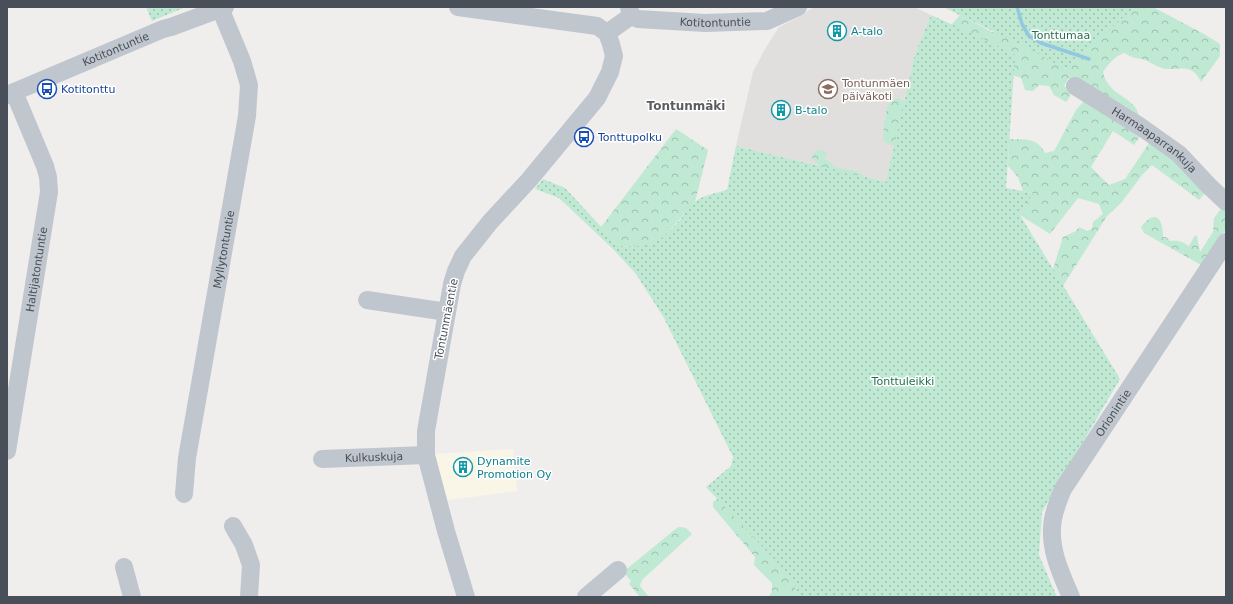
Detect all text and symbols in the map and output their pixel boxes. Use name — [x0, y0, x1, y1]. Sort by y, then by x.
street label: Kotitontuntie — [679, 15, 751, 30]
building icon: A-talo — [826, 20, 848, 42]
place label: A-talo — [851, 25, 883, 38]
park label: Tonttumaa — [1031, 29, 1090, 42]
street label: Kotitontuntie — [80, 30, 151, 69]
place label: Tontunmäen päiväkoti — [841, 77, 910, 103]
bus stop icon: Kotitonttu — [36, 78, 58, 100]
school or university icon: Tontunmäen päiväkoti — [817, 78, 839, 100]
place label: Kotitonttu — [61, 83, 115, 96]
district label: Tontunmäki — [647, 99, 725, 113]
building icon: B-talo — [770, 99, 792, 121]
place label: B-talo — [795, 104, 828, 117]
street label: Harmaaparrankuja — [1109, 104, 1199, 176]
bus stop icon: Tonttupolku — [573, 126, 595, 148]
place label: Tonttupolku — [597, 131, 662, 144]
street label: Myllytontuntie — [211, 209, 237, 290]
street label: Haltijatontuntie — [24, 226, 50, 313]
street label: Tontunmäentie — [432, 277, 461, 362]
park label: Tonttuleikki — [871, 375, 934, 388]
street label: Orionintie — [1093, 387, 1134, 440]
street label: Kulkuskuja — [345, 450, 403, 465]
place label: Dynamite Promotion Oy — [477, 455, 552, 481]
building icon: Dynamite Promotion Oy — [452, 456, 474, 478]

